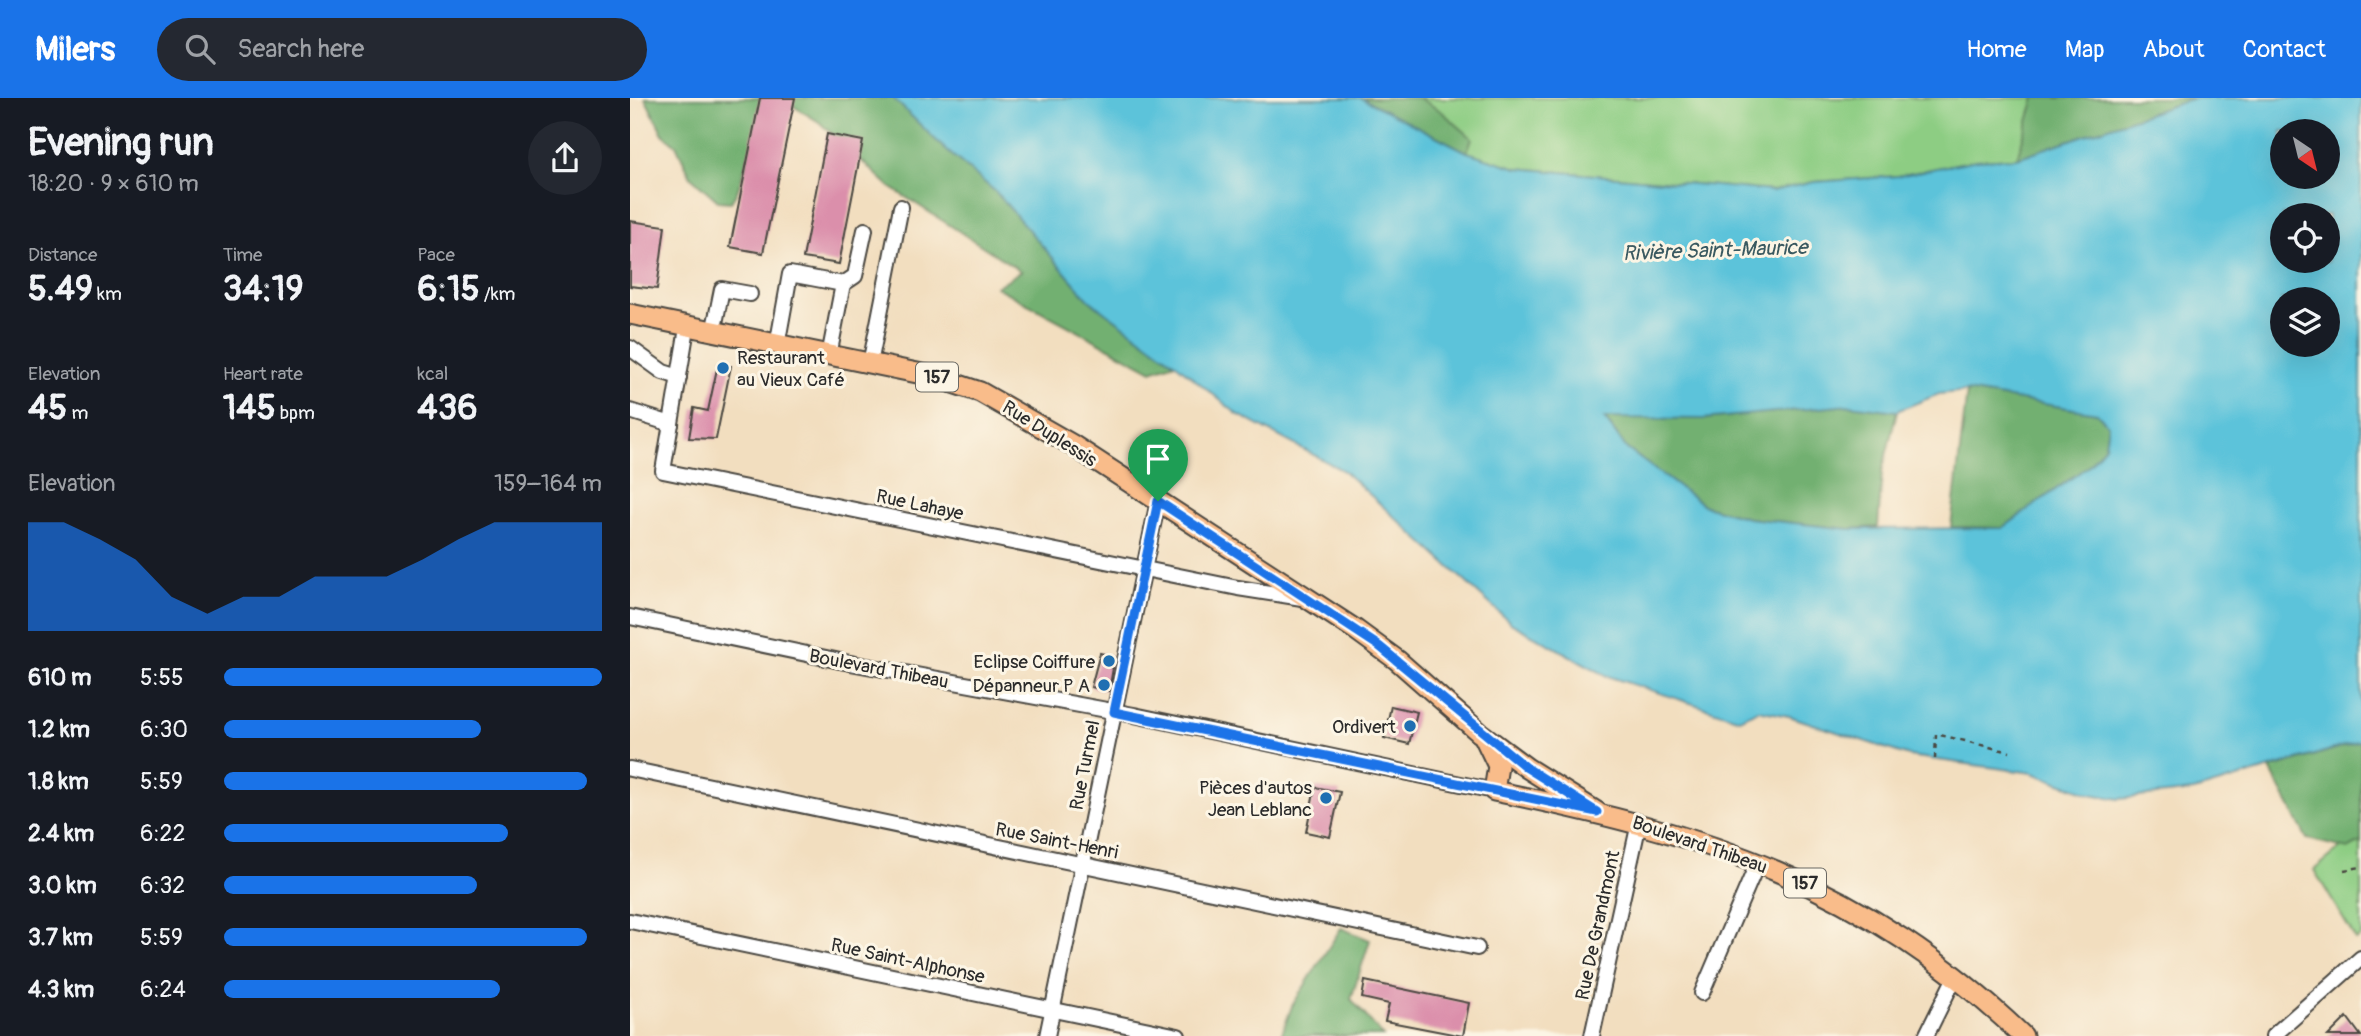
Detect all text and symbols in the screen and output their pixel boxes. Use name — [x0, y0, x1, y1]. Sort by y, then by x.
search box — [157, 18, 647, 81]
text: Milers — [35, 29, 115, 70]
icon: search — [181, 30, 219, 68]
text: Search here — [237, 33, 364, 65]
text: Home — [1966, 35, 2027, 64]
text: Map — [2065, 35, 2105, 64]
text: About — [2143, 35, 2205, 64]
text: Contact — [2243, 35, 2326, 64]
text: Evening run — [28, 119, 214, 167]
north arrow — [2270, 119, 2340, 189]
map controls — [2270, 119, 2340, 357]
button: share — [528, 121, 602, 195]
text: 18:20 · 9 × 610 m — [28, 169, 199, 198]
button: locate — [2270, 203, 2340, 273]
water label: Rivière Saint-Maurice — [1622, 234, 1810, 267]
text: Distance — [28, 243, 97, 267]
text: Time — [223, 243, 262, 267]
text: Pace — [417, 243, 455, 267]
text: 5.49 — [28, 267, 93, 311]
text: 34:19 — [223, 267, 304, 311]
text: 6:15 — [417, 267, 480, 311]
text: km — [93, 282, 122, 306]
text: /km — [480, 282, 515, 306]
button: layers — [2270, 287, 2340, 357]
place label: Restaurant au Vieux Café — [737, 346, 845, 392]
marker: Restaurant au Vieux Café — [715, 360, 731, 376]
text: Elevation — [28, 362, 100, 386]
text: Heart rate — [223, 362, 303, 386]
text: kcal — [417, 362, 448, 386]
road number: 157 — [916, 362, 958, 391]
text: 45 — [28, 386, 67, 430]
text: 145 — [223, 386, 276, 430]
text: 436 — [417, 386, 478, 430]
street label: Rue Duplessis — [998, 395, 1102, 473]
text: m — [67, 401, 88, 425]
text: bpm — [276, 401, 315, 425]
pin — [1128, 429, 1188, 501]
icon: arrive — [1139, 440, 1177, 478]
text: Elevation — [28, 469, 116, 498]
text: 159–164 m — [494, 469, 602, 498]
street label: Rue Lahaye — [874, 484, 966, 526]
street label: Boulevard Thibeau — [807, 644, 950, 694]
place label: Eclipse Coiffure — [974, 650, 1096, 674]
marker: Eclipse Coiffure — [1101, 653, 1117, 669]
text: 610 m — [28, 663, 92, 692]
text: 5:55 — [140, 663, 184, 692]
place label: Dépanneur P A — [972, 674, 1090, 698]
marker: Dépanneur P A — [1096, 677, 1112, 693]
text: 1.2 km — [28, 715, 90, 744]
text: 6:30 — [140, 715, 188, 744]
place label: Ordivert — [1332, 715, 1396, 739]
street label: Rue Turmel — [1065, 718, 1105, 812]
marker: Ordivert — [1402, 718, 1418, 734]
text: 1.8 km — [28, 767, 89, 796]
text: 5:59 — [140, 767, 183, 796]
place label: Pièces d'autos Jean Leblanc — [1199, 776, 1312, 822]
marker: Pièces d'autos Jean Leblanc — [1318, 790, 1334, 806]
street label: Boulevard Thibeau — [1629, 811, 1770, 879]
street label: Rue Saint-Henri — [993, 817, 1120, 865]
text: 2.4 km — [28, 819, 94, 848]
text: 6:22 — [140, 819, 185, 848]
street label: Rue De Grandmont — [1570, 848, 1626, 1002]
road number: 157 — [1784, 868, 1826, 898]
text: 3.0 km — [28, 871, 97, 900]
text: 6:32 — [140, 871, 185, 900]
text: 3.7 km — [28, 923, 93, 952]
text: 5:59 — [140, 923, 183, 952]
street label: Rue Saint-Alphonse — [829, 933, 987, 989]
text: 4.3 km — [28, 975, 94, 1004]
text: 6:24 — [140, 975, 186, 1004]

